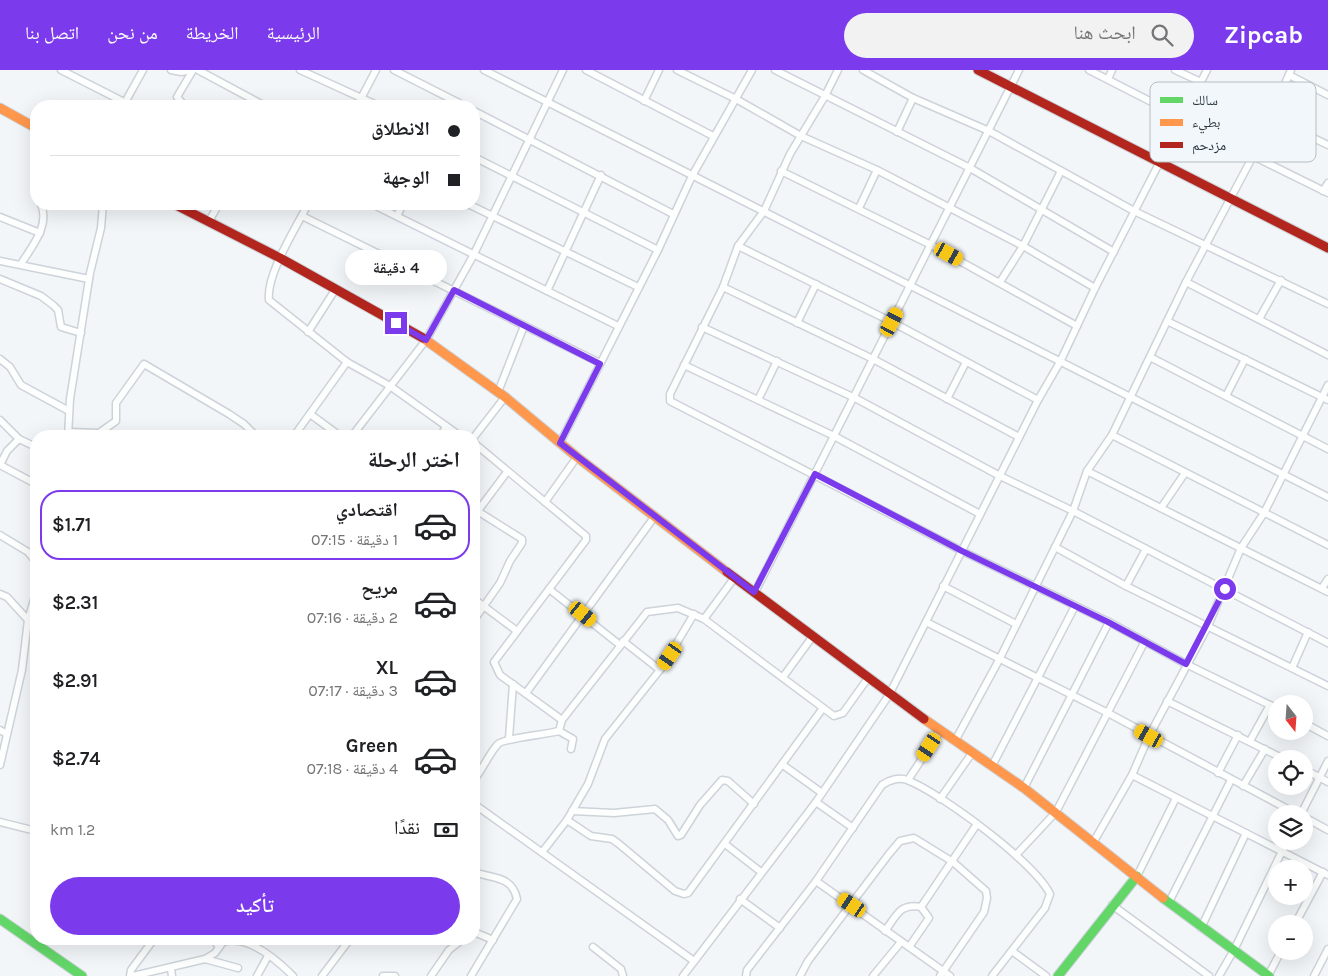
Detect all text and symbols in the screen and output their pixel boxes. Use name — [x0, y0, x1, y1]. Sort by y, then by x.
search box — [844, 13, 1194, 58]
icon: search — [1148, 21, 1176, 49]
text: Zipcab — [1224, 21, 1303, 49]
text: اتصل بنا — [25, 22, 79, 44]
text: من نحن — [107, 22, 158, 44]
text: الخريطة — [186, 22, 239, 44]
text: الرئيسية — [267, 22, 320, 44]
text: ابحث هنا — [1073, 22, 1136, 44]
legend — [1150, 82, 1316, 162]
text: سالك — [1192, 92, 1218, 109]
text: بطيء — [1192, 114, 1221, 134]
text: الانطلاق — [371, 118, 430, 140]
text: مزدحم — [1192, 137, 1226, 155]
text: الوجهة — [382, 167, 430, 189]
car — [932, 240, 965, 268]
callout: 4 دقيقة — [345, 250, 447, 286]
text: 4 دقيقة — [373, 258, 419, 277]
car — [878, 305, 905, 339]
route end — [385, 312, 407, 334]
text: اختر الرحلة — [368, 447, 460, 473]
text: اقتصادي — [336, 499, 398, 521]
icon: car — [413, 503, 458, 548]
text: $1.71 — [52, 514, 91, 536]
text: 1 دقيقة · 07:15 — [311, 530, 398, 549]
text: مريح — [361, 577, 398, 599]
route start — [1214, 578, 1236, 600]
icon: car — [413, 581, 458, 626]
text: $2.31 — [52, 592, 98, 614]
car — [566, 599, 599, 629]
text: 2 دقيقة · 07:16 — [307, 608, 398, 627]
car — [655, 639, 684, 673]
text: XL — [376, 657, 398, 679]
icon: car — [413, 659, 458, 704]
text: $2.91 — [52, 670, 98, 692]
text: 3 دقيقة · 07:17 — [308, 681, 398, 700]
north arrow — [1268, 695, 1312, 740]
map controls — [1268, 695, 1313, 960]
car — [1132, 722, 1165, 750]
car — [914, 730, 943, 764]
text: Green — [346, 735, 398, 757]
icon: car — [413, 737, 458, 782]
text: $2.74 — [52, 748, 100, 770]
button: locate — [1268, 750, 1313, 795]
text: 4 دقيقة · 07:18 — [306, 759, 398, 778]
button: layers — [1268, 805, 1313, 850]
icon: cash — [432, 816, 460, 844]
text: نقدًا — [394, 817, 420, 839]
text: 1.2 km — [50, 820, 95, 839]
button: + — [1268, 860, 1313, 905]
button: تأكيد — [50, 877, 460, 935]
car — [835, 890, 868, 920]
button: − — [1268, 915, 1313, 960]

